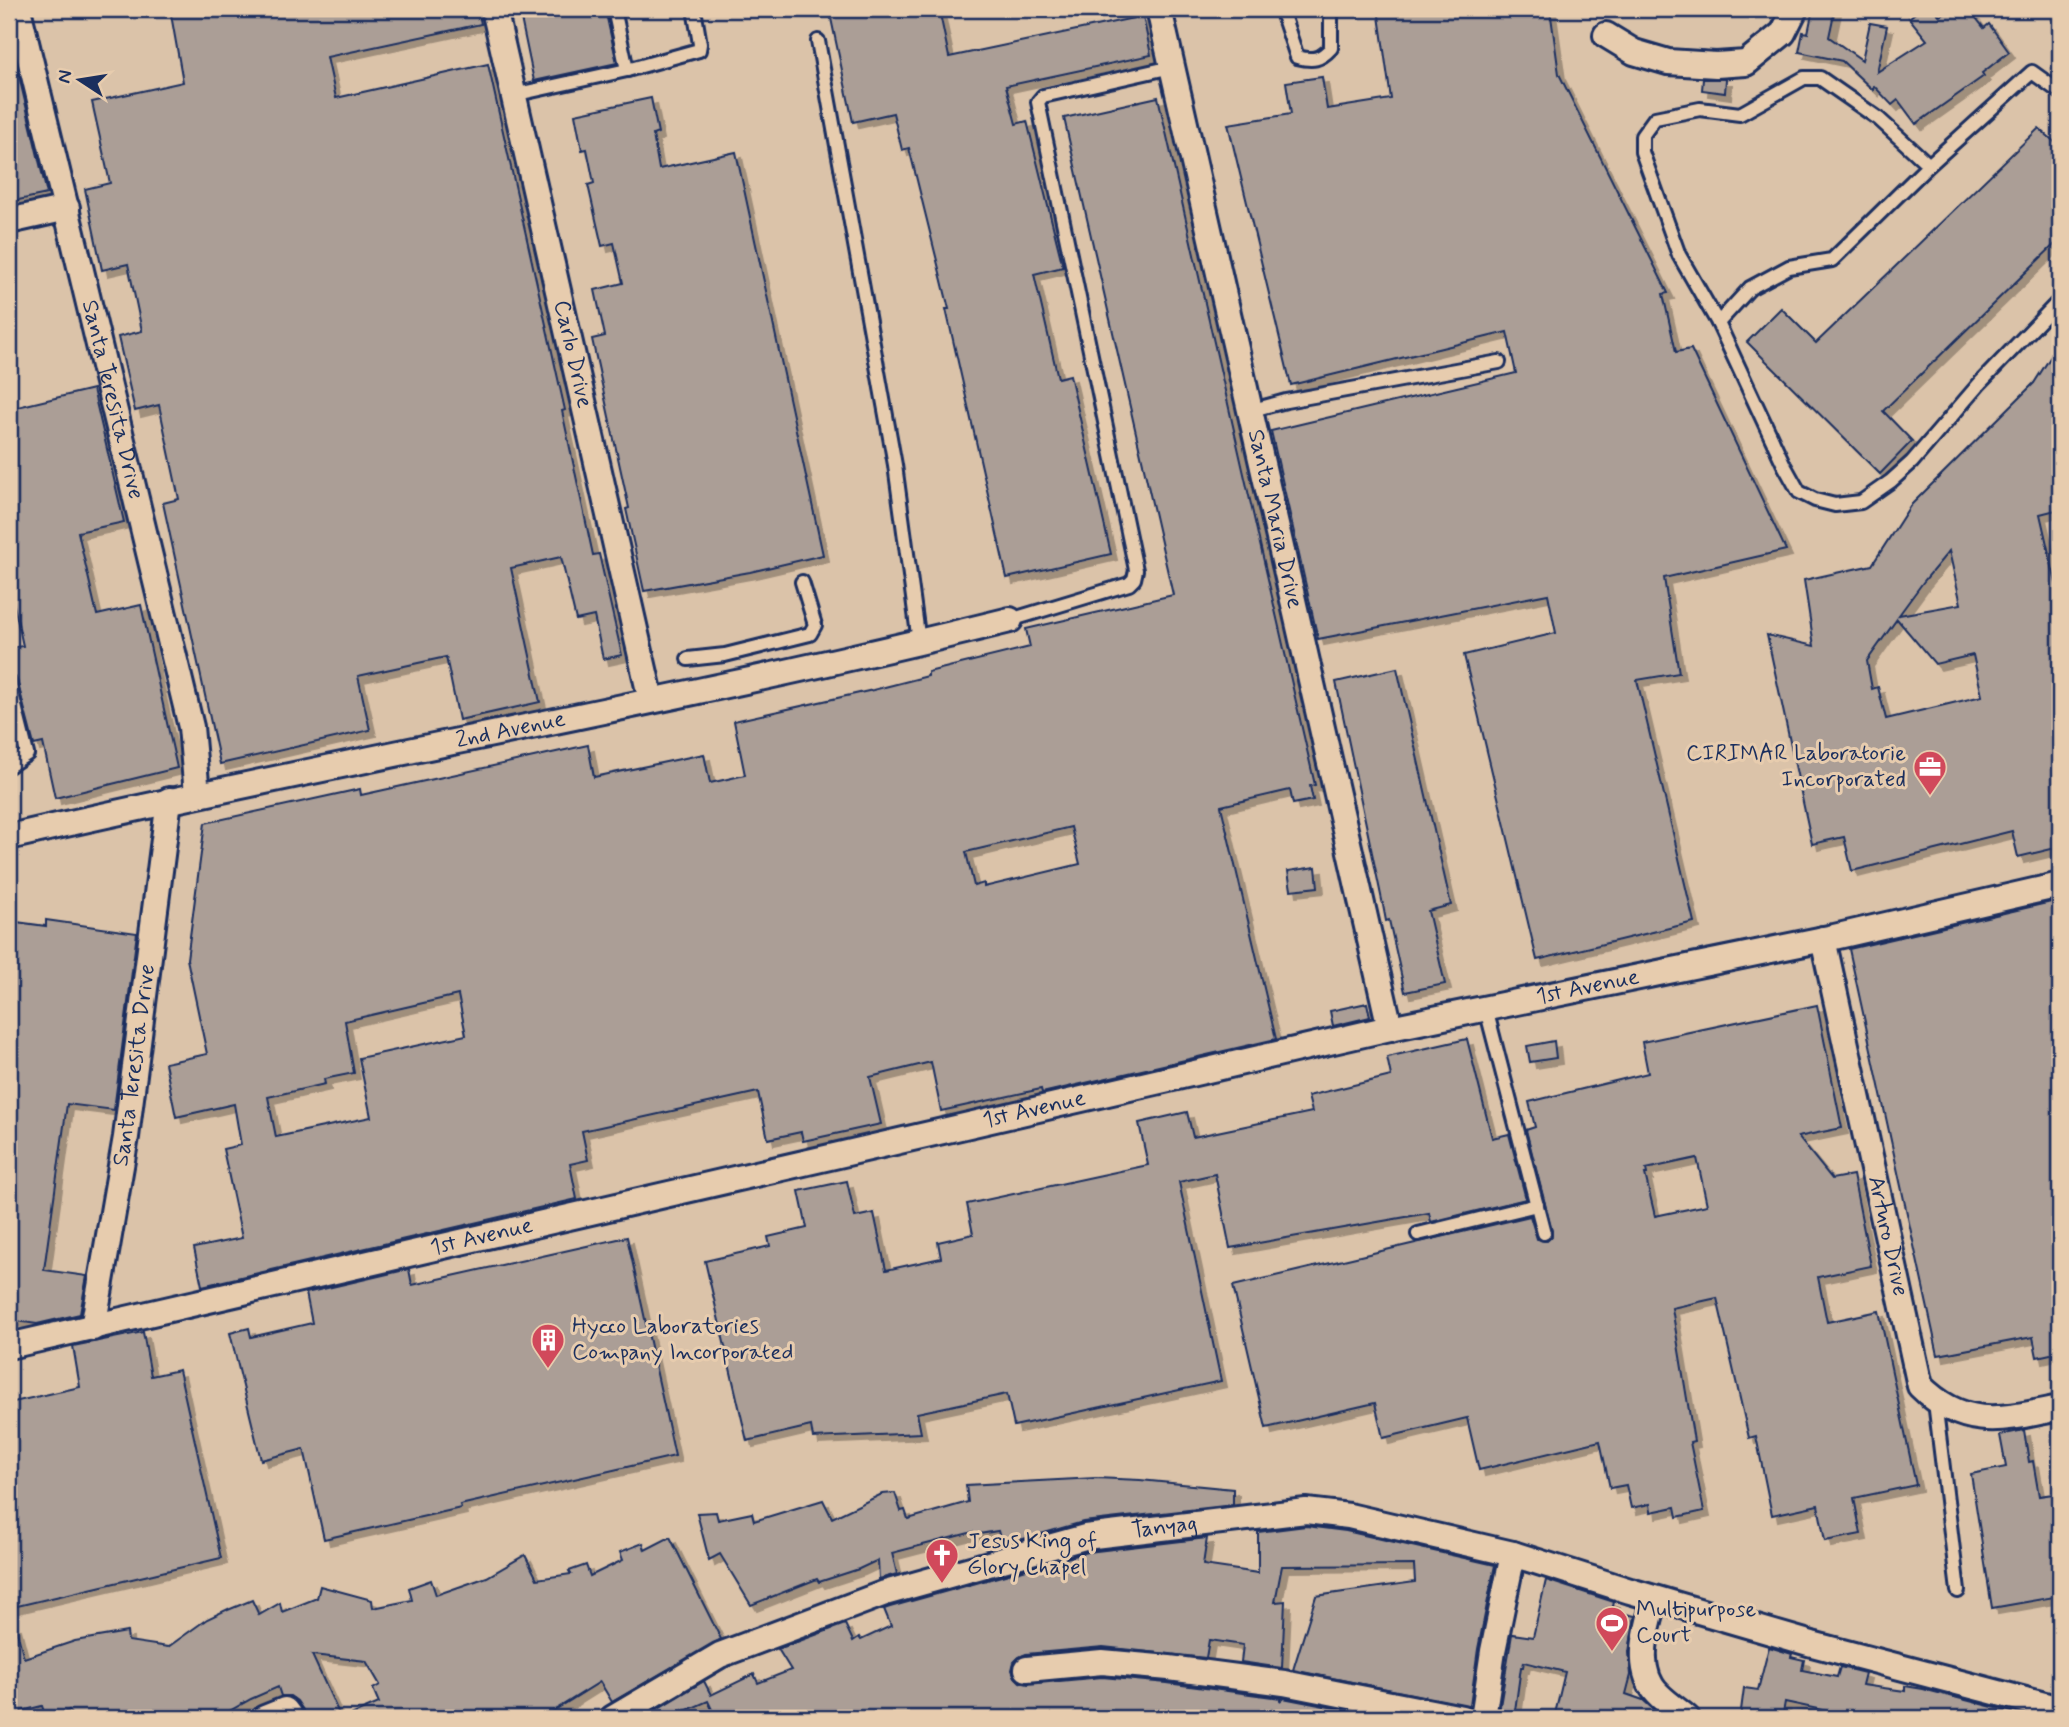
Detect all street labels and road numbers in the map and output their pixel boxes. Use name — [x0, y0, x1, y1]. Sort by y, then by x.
street label: Santa Teresita Drive — [74, 297, 151, 502]
street label: Carlo Drive — [546, 297, 599, 411]
street label: Santa Maria Drive — [1240, 426, 1309, 612]
street label: 2nd Avenue — [453, 704, 568, 756]
street label: Santa Teresita Drive — [106, 962, 163, 1169]
street label: 1st Avenue — [1534, 962, 1642, 1013]
street label: 1st Avenue — [980, 1084, 1088, 1136]
street label: Arturo Drive — [1860, 1173, 1915, 1299]
street label: 1st Avenue — [427, 1211, 536, 1264]
street label: Tanyag — [1130, 1509, 1199, 1546]

